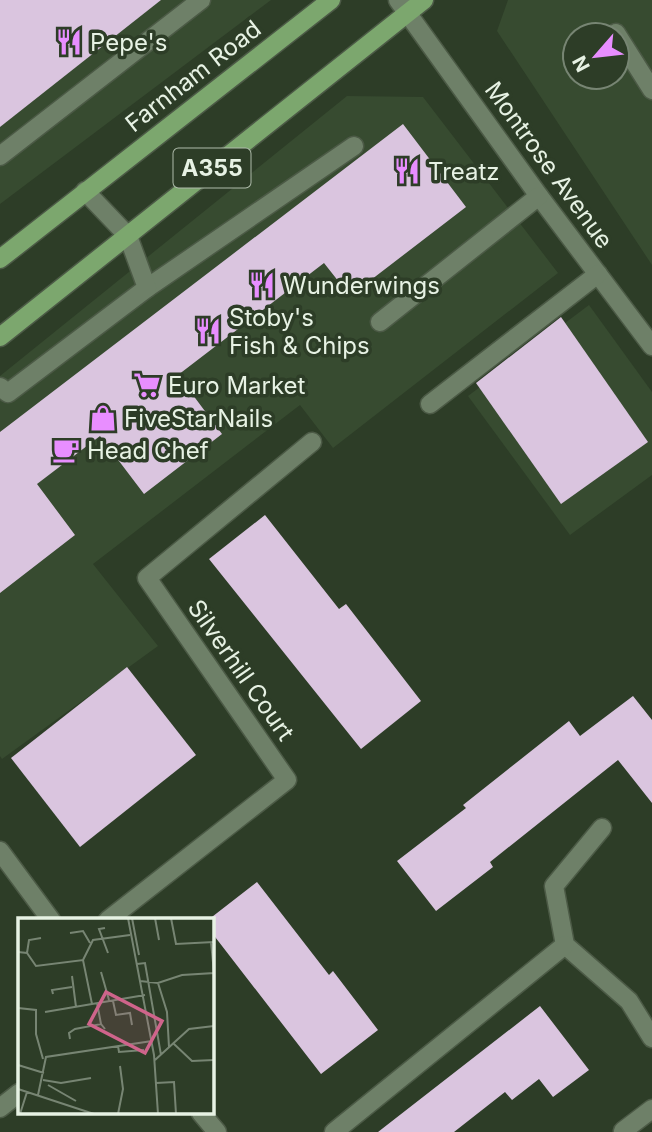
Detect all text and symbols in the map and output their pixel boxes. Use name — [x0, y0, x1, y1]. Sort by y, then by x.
street label: Farnham Road — [119, 14, 267, 138]
north arrow — [561, 21, 631, 91]
restaurant icon: Pepe's — [54, 27, 84, 57]
place label: Pepe's — [90, 28, 167, 57]
text: N — [568, 52, 595, 76]
street label: Montrose Avenue — [479, 76, 619, 254]
road number: A355 — [174, 148, 250, 188]
restaurant icon: Treatz — [392, 156, 422, 186]
place label: Treatz — [428, 157, 500, 186]
restaurant icon: Wunderwings — [247, 270, 277, 300]
place label: Wunderwings — [283, 271, 440, 300]
place label: Stoby's Fish & Chips — [229, 303, 370, 360]
restaurant icon: Stoby's Fish & Chips — [193, 316, 223, 346]
supermarket icon: Euro Market — [132, 370, 162, 400]
place label: Euro Market — [168, 371, 306, 400]
shop icon: FiveStarNails — [88, 403, 118, 433]
place label: FiveStarNails — [124, 404, 273, 433]
cafe icon: Head Chef — [51, 435, 81, 465]
place label: Head Chef — [87, 436, 209, 465]
street label: Silverhill Court — [182, 594, 300, 746]
inset map — [18, 918, 214, 1114]

